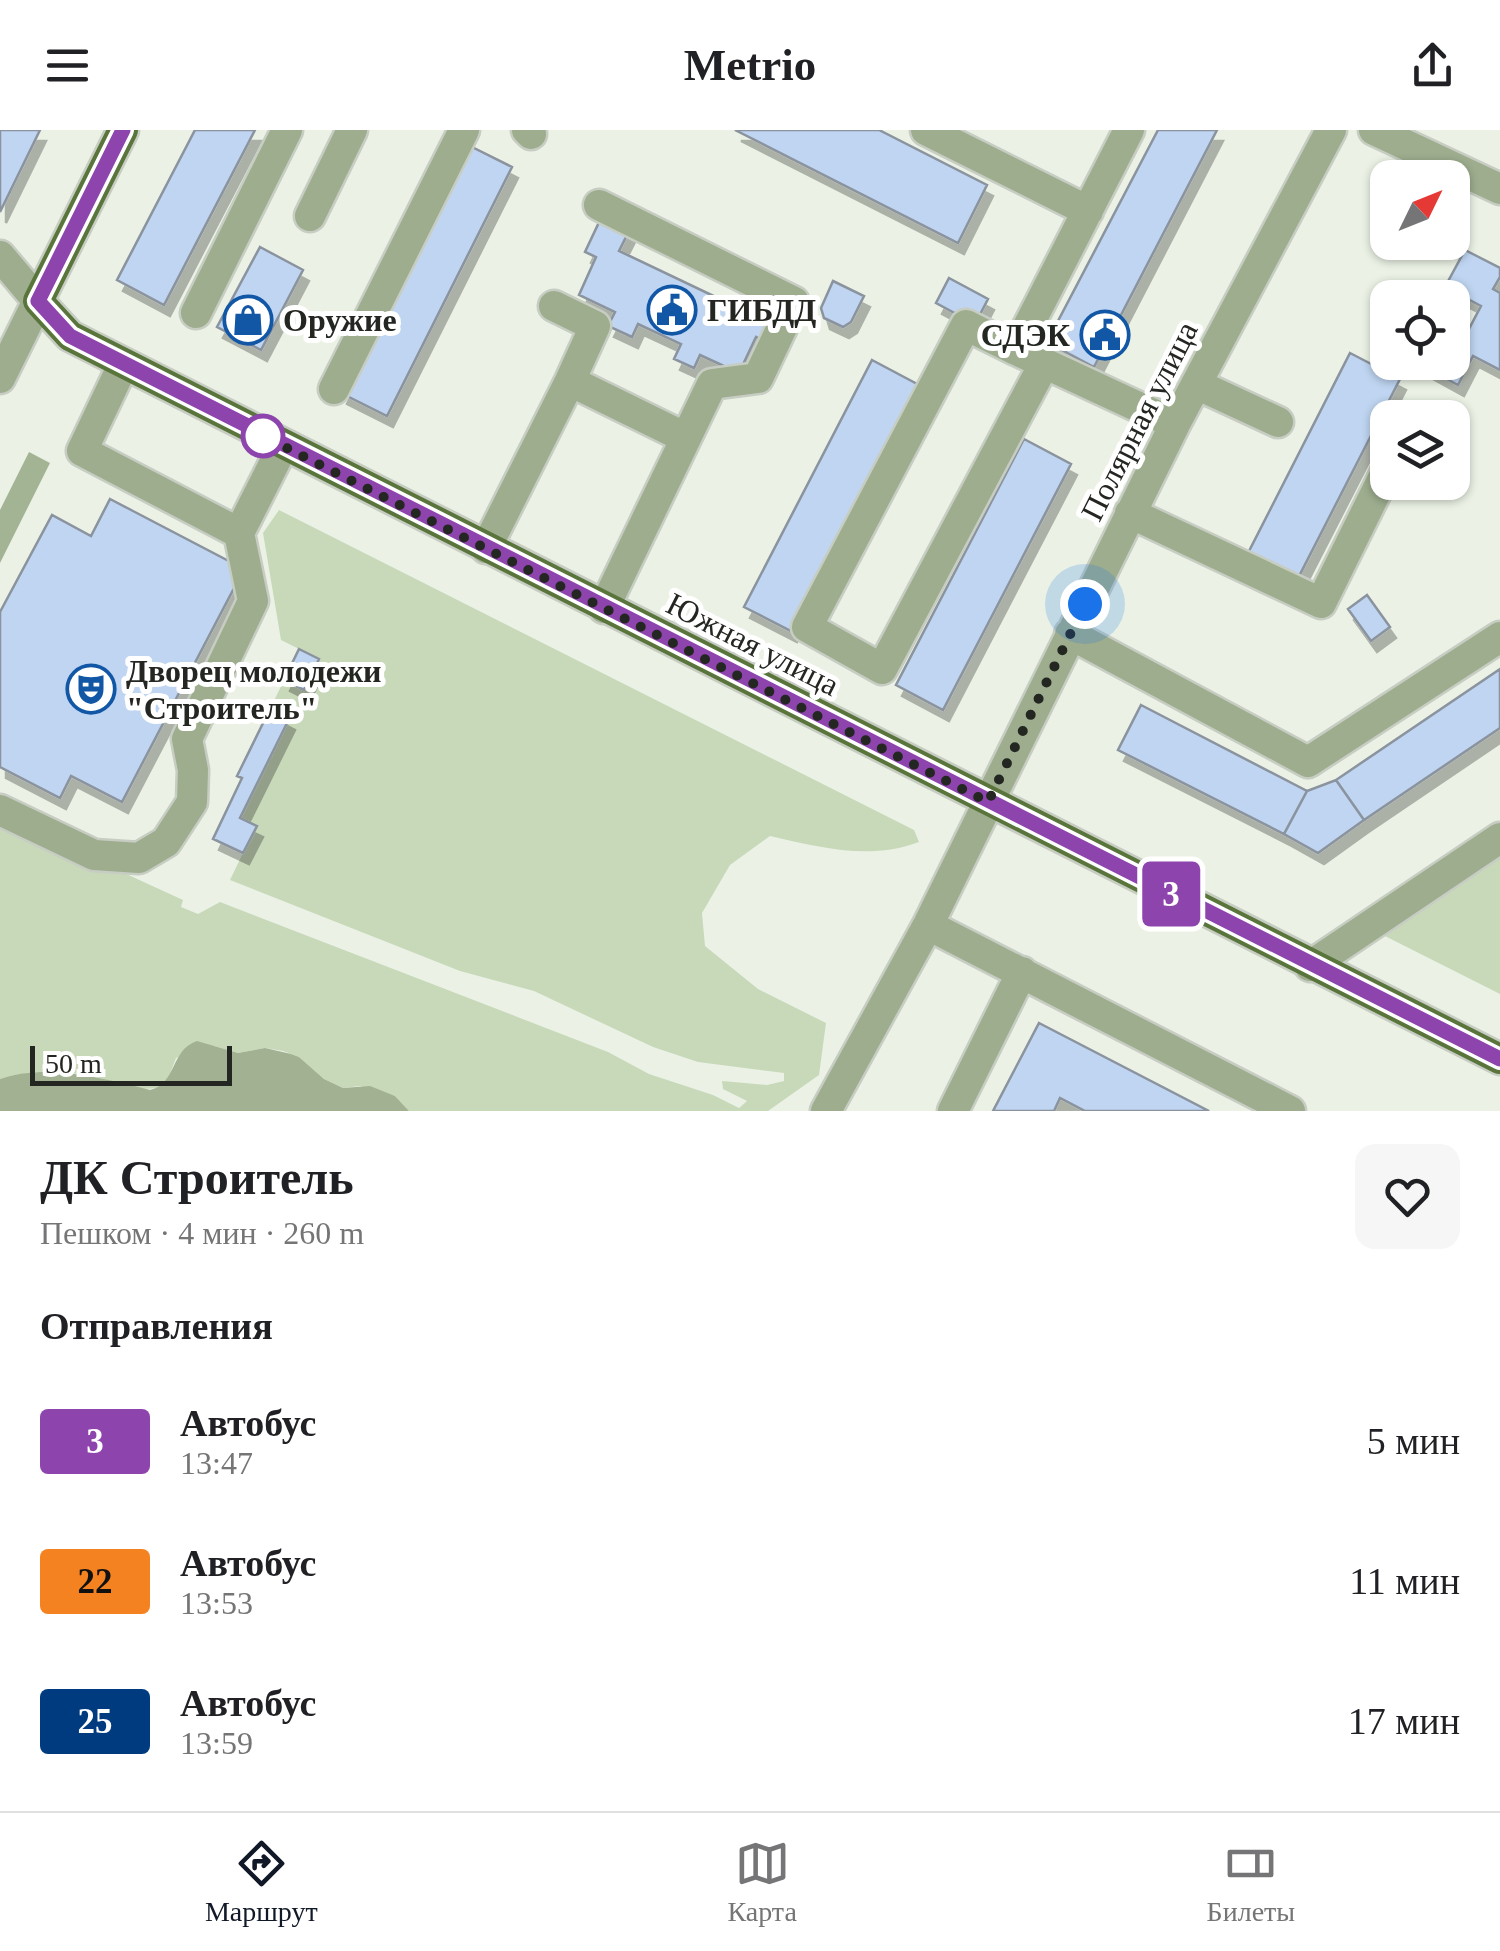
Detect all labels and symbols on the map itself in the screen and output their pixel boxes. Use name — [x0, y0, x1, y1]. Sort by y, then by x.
north arrow — [1370, 160, 1470, 260]
public building icon: ГИБДД — [646, 284, 698, 336]
place label: ГИБДД — [707, 292, 816, 328]
shop icon: Оружие — [222, 294, 274, 346]
place label: Оружие — [283, 302, 397, 338]
public building icon: СДЭК — [1079, 309, 1131, 361]
street label: Полярная улица — [1073, 316, 1205, 526]
place label: СДЭК — [981, 317, 1070, 353]
unlabelled marker — [242, 415, 284, 457]
your location — [1060, 579, 1110, 629]
street label: Южная улица — [661, 585, 845, 703]
place label: Дворец молодежи "Строитель" — [126, 653, 382, 726]
theatre icon: Дворец молодежи "Строитель" — [65, 663, 117, 715]
line badge: 3 — [1138, 862, 1204, 926]
scale bar — [30, 1041, 232, 1086]

